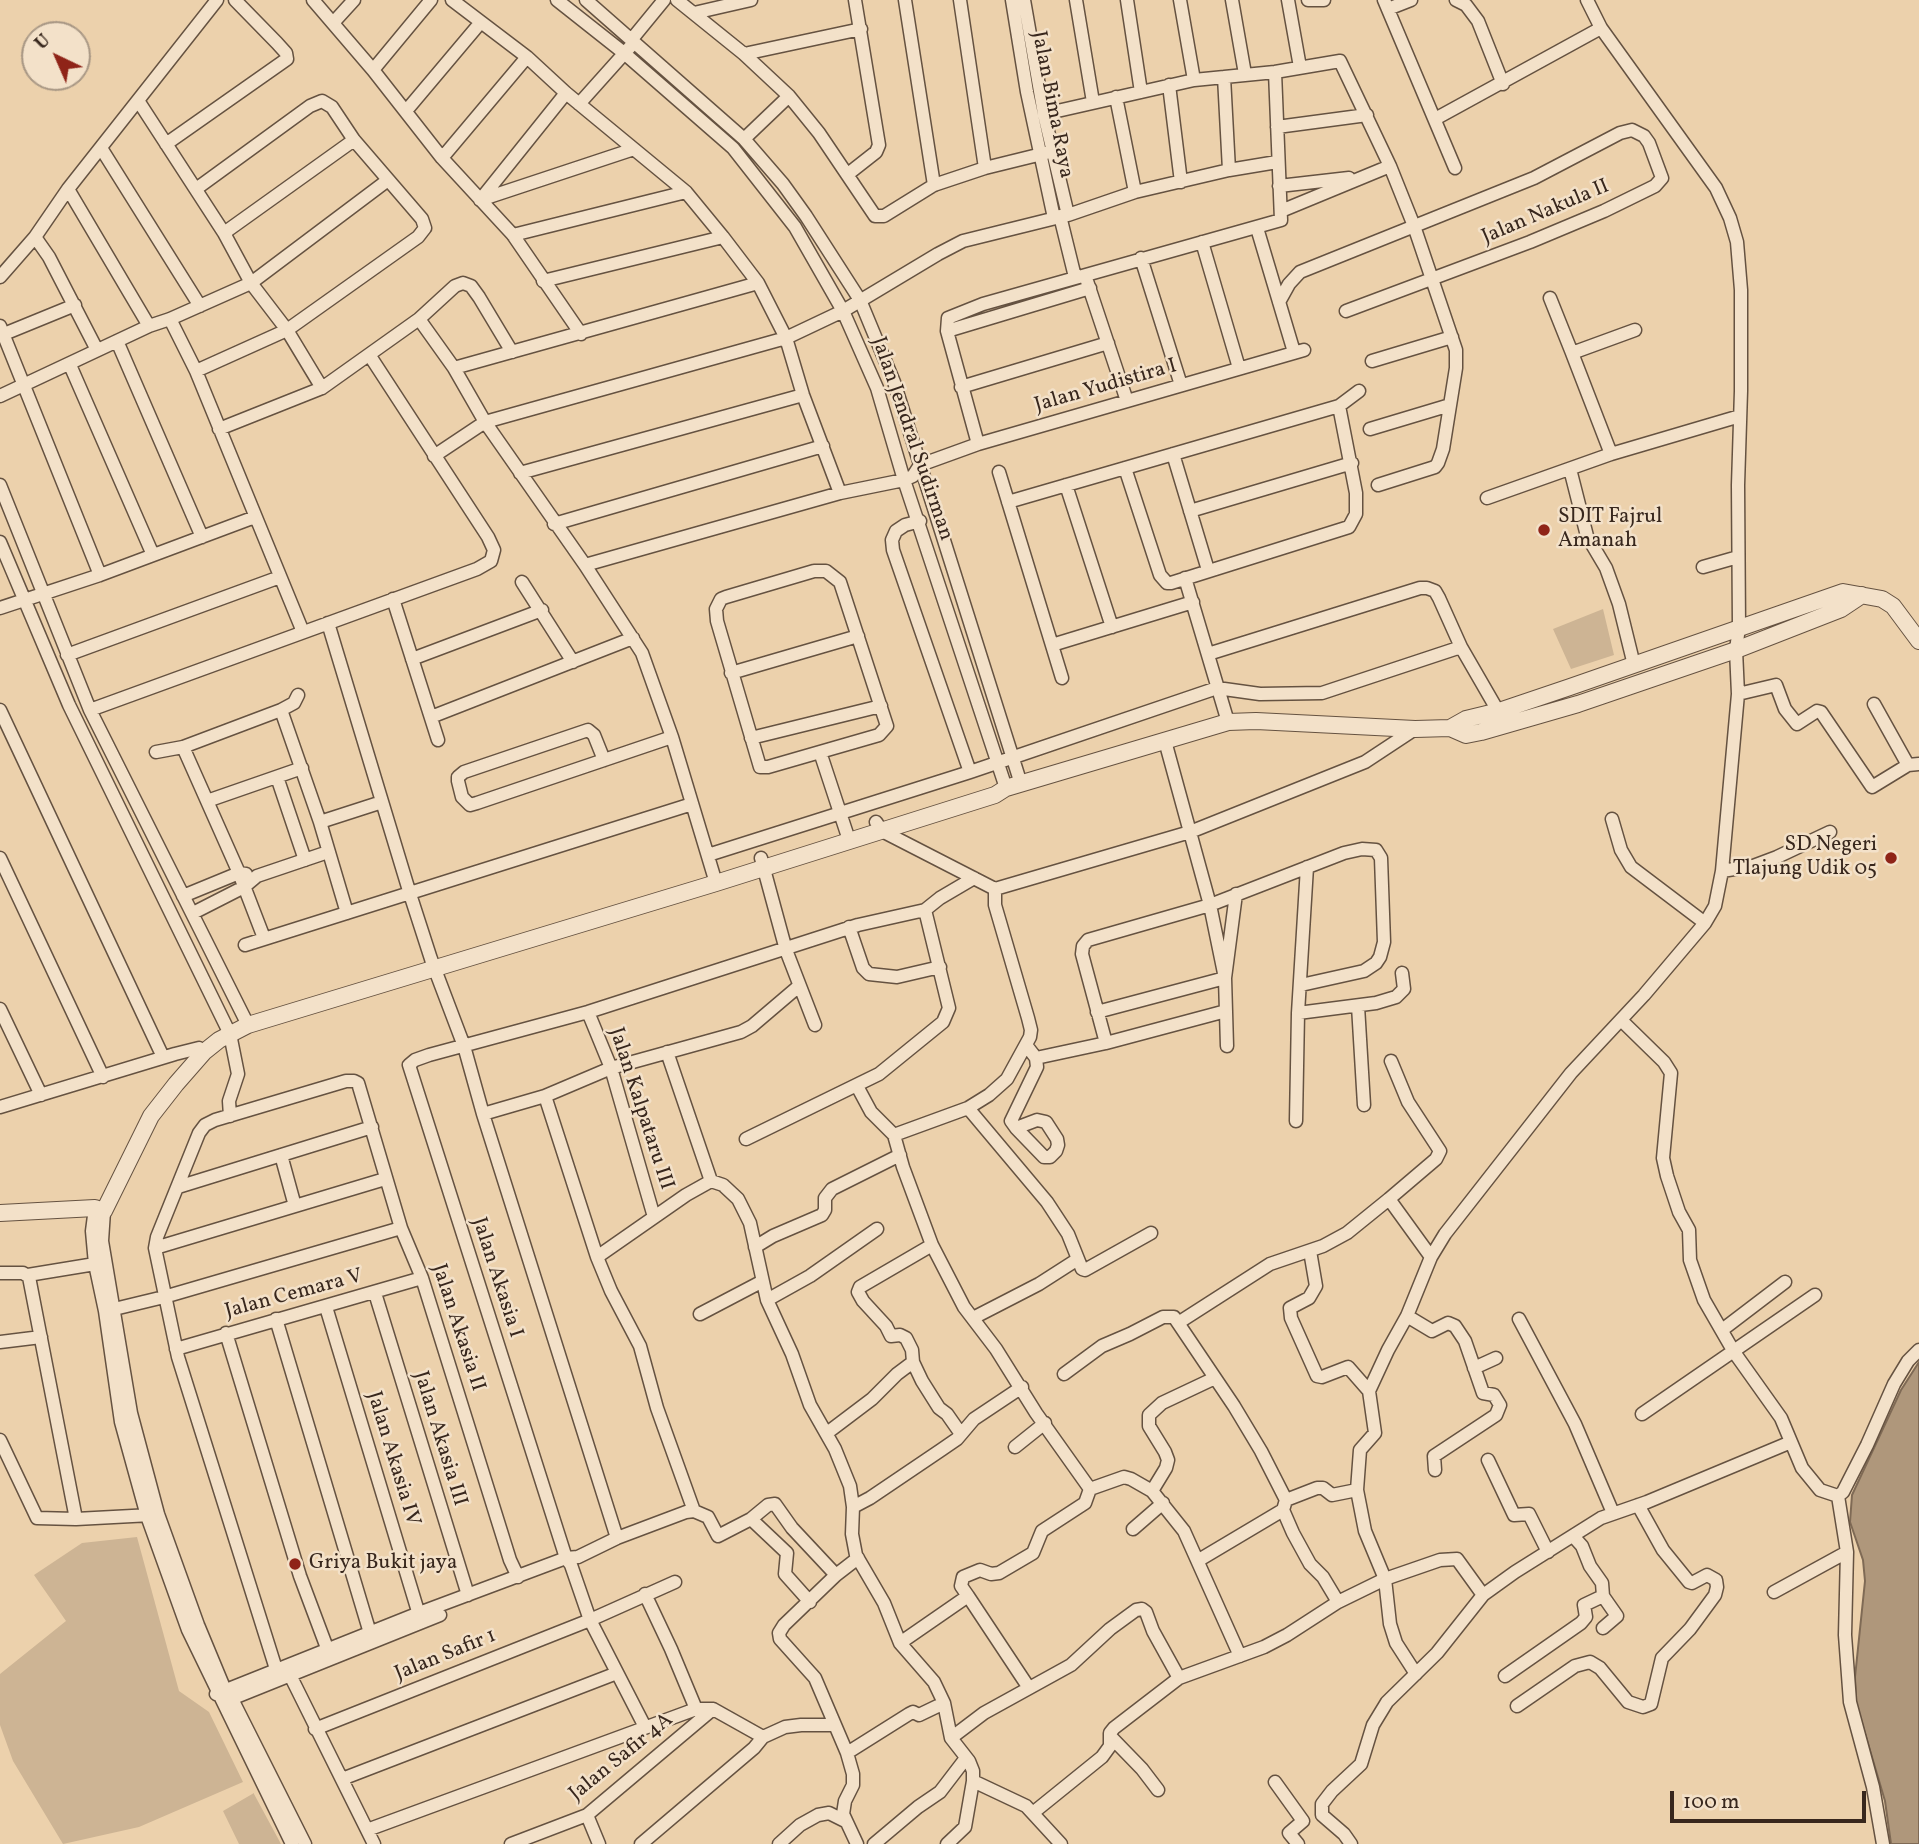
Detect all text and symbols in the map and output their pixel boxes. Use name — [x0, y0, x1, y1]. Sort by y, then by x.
north arrow — [21, 21, 91, 91]
text: U — [29, 28, 57, 56]
street label: Jalan Bima Raya — [1024, 29, 1078, 181]
street label: Jalan Nakula II — [1478, 175, 1614, 251]
street label: Jalan Jendral Sudirman — [864, 334, 958, 544]
street label: Jalan Yudistira I — [1032, 355, 1180, 419]
place label: SDIT Fajrul Amanah — [1558, 505, 1662, 555]
marker: SDIT Fajrul Amanah — [1536, 522, 1552, 538]
place label: SD Negeri Tlajung Udik 05 — [1733, 833, 1877, 883]
marker: SD Negeri Tlajung Udik 05 — [1883, 850, 1899, 866]
street label: Jalan Kalpataru III — [602, 1025, 678, 1193]
street label: Jalan Akasia I — [465, 1215, 527, 1341]
street label: Jalan Akasia II — [425, 1261, 489, 1395]
street label: Jalan Cemara V — [222, 1265, 366, 1325]
street label: Jalan Akasia III — [407, 1368, 471, 1510]
street label: Jalan Akasia IV — [360, 1389, 424, 1529]
place label: Griya Bukit jaya — [309, 1551, 457, 1577]
marker: Griya Bukit jaya — [287, 1556, 303, 1572]
street label: Jalan Safir 1 — [392, 1624, 500, 1688]
street label: Jalan Safir 4A — [565, 1708, 679, 1808]
scale bar — [1674, 1778, 1870, 1822]
text: 100 m — [1683, 1788, 1740, 1817]

